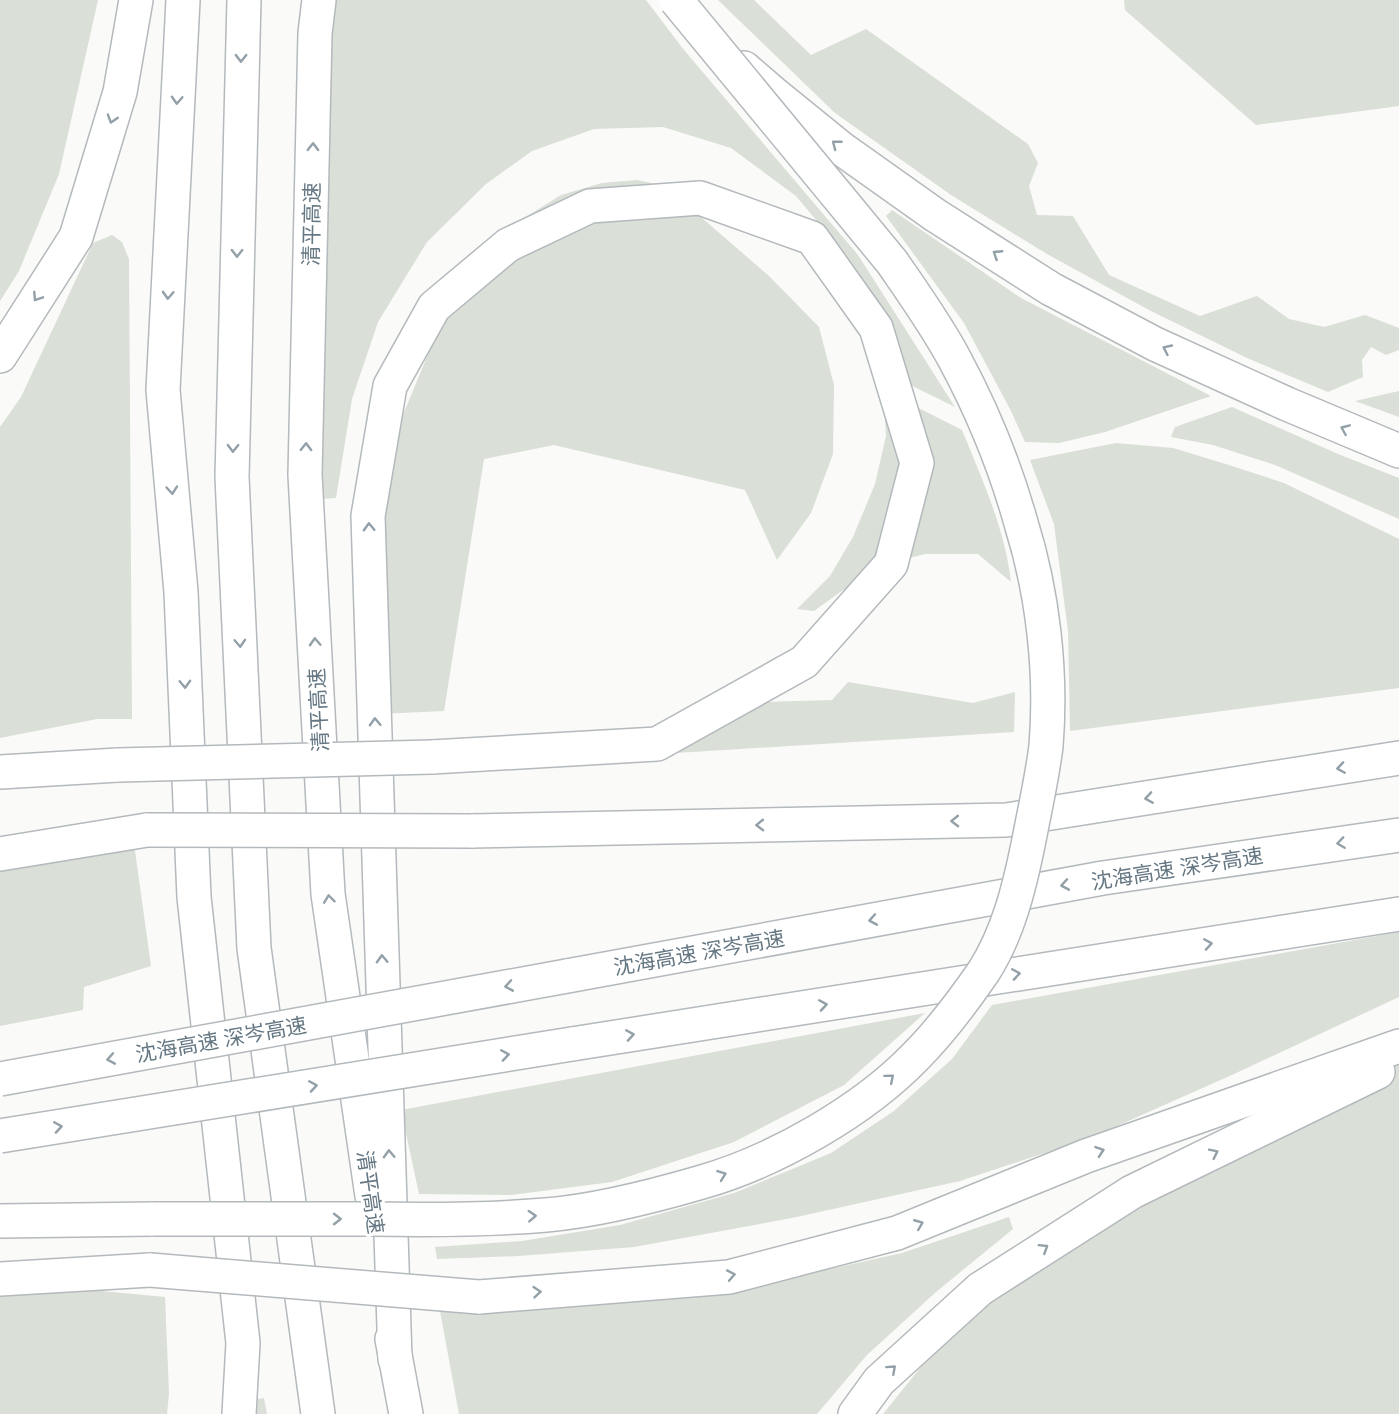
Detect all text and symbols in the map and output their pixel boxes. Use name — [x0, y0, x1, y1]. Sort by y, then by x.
one-way arrow — [235, 54, 248, 63]
one-way arrow — [170, 96, 183, 105]
one-way arrow — [107, 113, 119, 124]
one-way arrow — [832, 141, 843, 152]
one-way arrow — [307, 143, 319, 152]
street label: 清平高速 — [296, 182, 326, 266]
one-way arrow — [231, 249, 243, 258]
one-way arrow — [993, 250, 1003, 262]
one-way arrow — [33, 291, 45, 301]
one-way arrow — [161, 291, 174, 300]
one-way arrow — [1162, 345, 1173, 357]
one-way arrow — [1340, 424, 1351, 436]
one-way arrow — [300, 442, 312, 451]
one-way arrow — [227, 444, 239, 453]
one-way arrow — [165, 485, 178, 494]
one-way arrow — [362, 523, 375, 532]
one-way arrow — [308, 637, 321, 646]
one-way arrow — [234, 639, 247, 648]
street label: 清平高速 — [302, 667, 334, 753]
one-way arrow — [179, 680, 192, 689]
one-way arrow — [368, 717, 381, 726]
one-way arrow — [1337, 761, 1347, 774]
one-way arrow — [1144, 792, 1153, 804]
one-way arrow — [951, 814, 960, 827]
one-way arrow — [756, 818, 765, 831]
one-way arrow — [1337, 837, 1346, 849]
street label: 沈海高速 深岑高速 — [1089, 841, 1265, 895]
one-way arrow — [1061, 878, 1071, 891]
one-way arrow — [323, 895, 336, 904]
one-way arrow — [869, 913, 879, 926]
street label: 沈海高速 深岑高速 — [611, 923, 787, 981]
one-way arrow — [1203, 938, 1213, 951]
one-way arrow — [376, 954, 389, 963]
one-way arrow — [1011, 969, 1020, 981]
one-way arrow — [505, 979, 515, 992]
one-way arrow — [818, 999, 828, 1011]
street label: 沈海高速 深岑高速 — [133, 1010, 309, 1068]
one-way arrow — [626, 1030, 635, 1042]
one-way arrow — [500, 1049, 510, 1062]
one-way arrow — [106, 1052, 116, 1065]
one-way arrow — [883, 1074, 894, 1085]
one-way arrow — [308, 1080, 317, 1092]
one-way arrow — [53, 1121, 62, 1133]
one-way arrow — [1094, 1146, 1105, 1159]
street label: 清平高速 — [351, 1148, 391, 1236]
one-way arrow — [1207, 1148, 1218, 1160]
one-way arrow — [382, 1149, 395, 1158]
one-way arrow — [716, 1170, 727, 1182]
one-way arrow — [528, 1209, 537, 1222]
one-way arrow — [333, 1213, 342, 1225]
one-way arrow — [913, 1219, 924, 1231]
one-way arrow — [1038, 1244, 1048, 1256]
one-way arrow — [726, 1269, 736, 1282]
one-way arrow — [533, 1286, 542, 1299]
one-way arrow — [885, 1365, 896, 1376]

